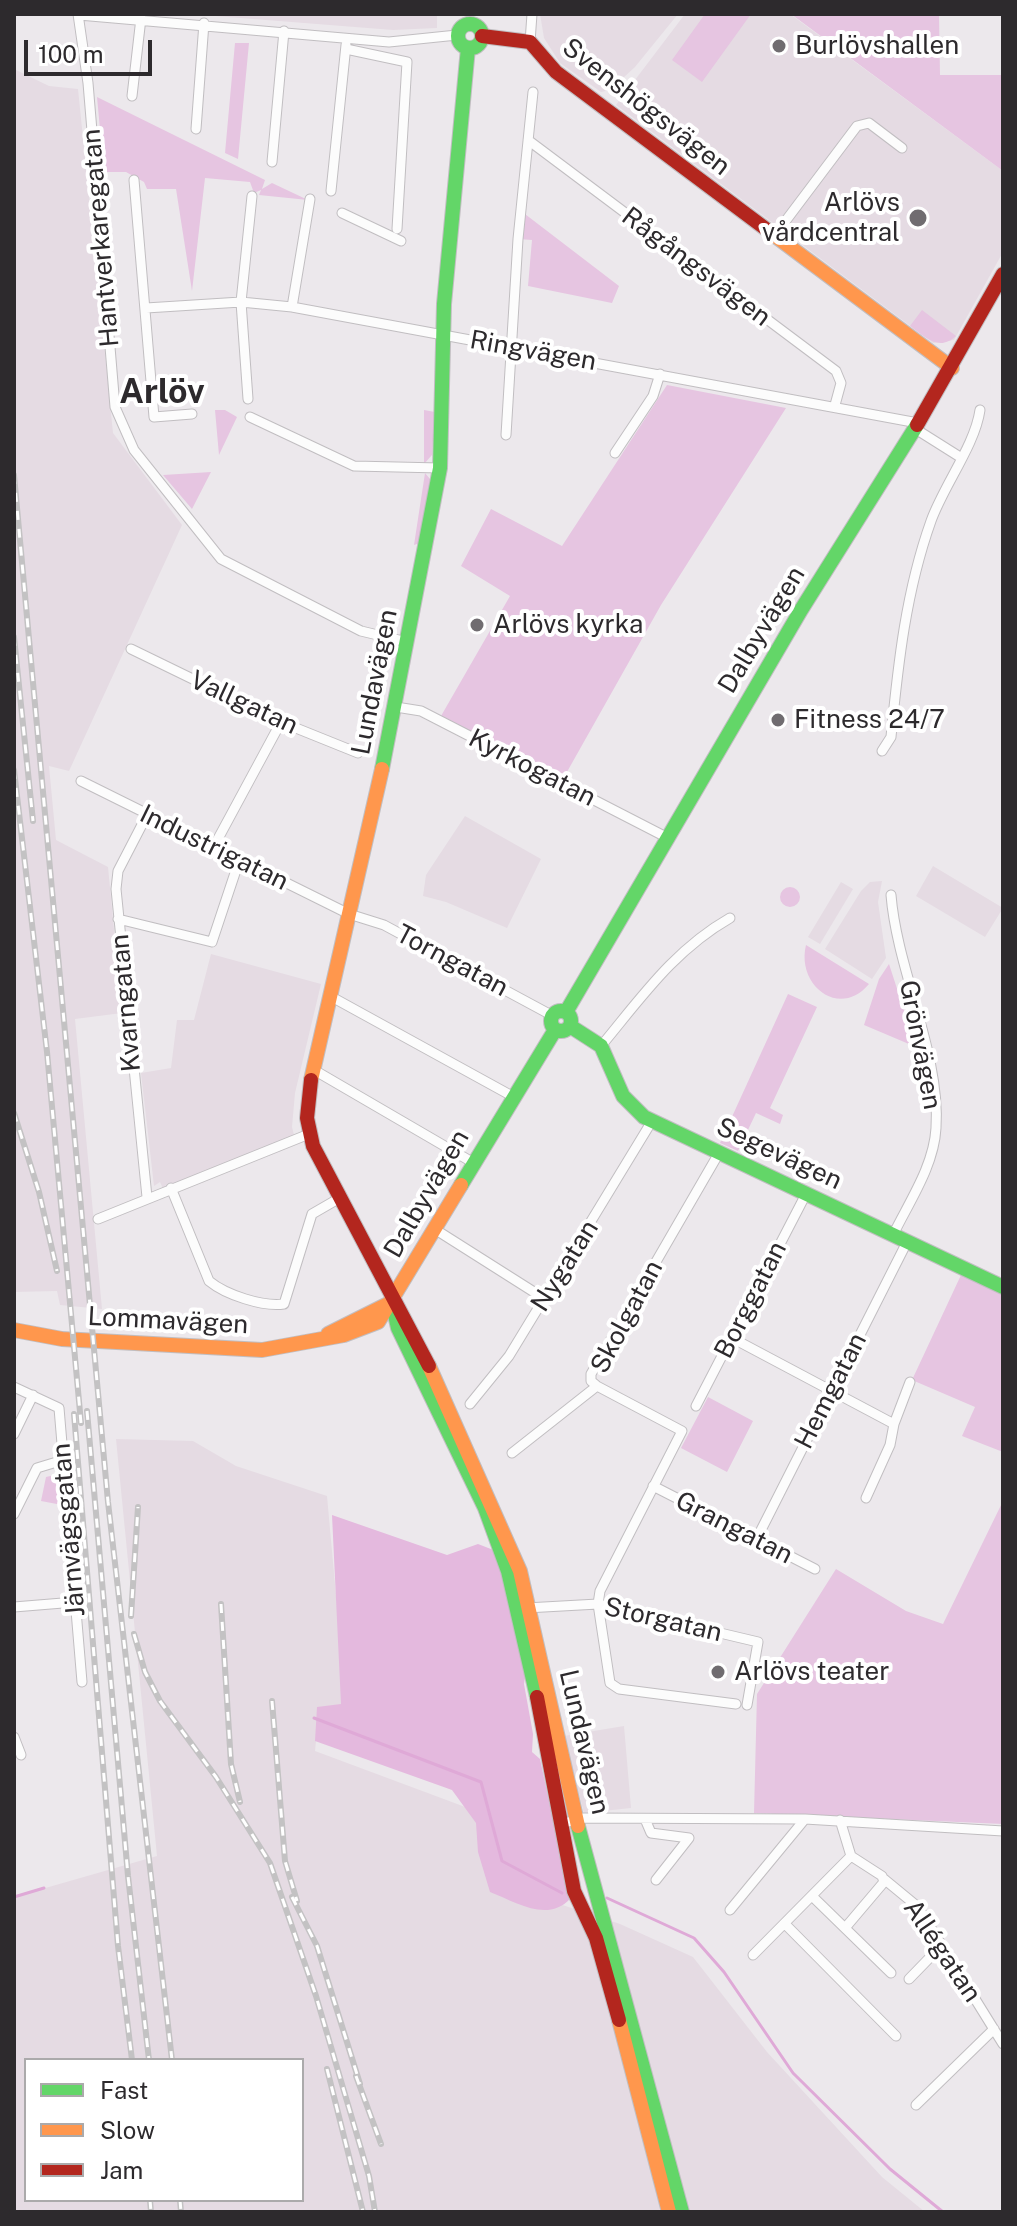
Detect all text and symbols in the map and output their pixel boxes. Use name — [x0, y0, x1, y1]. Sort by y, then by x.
scale bar — [28, 24, 156, 74]
place label: Burlövshallen — [795, 30, 959, 62]
street label: Svenshögsvägen — [556, 32, 736, 182]
marker: Burlövshallen — [770, 37, 788, 55]
text: 100 m — [38, 40, 104, 68]
street label: Hantverkaregatan — [76, 128, 126, 348]
place label: Arlövs vårdcentral — [762, 187, 900, 248]
street label: Rågångsvägen — [615, 201, 777, 333]
marker: Arlövs vårdcentral — [907, 207, 929, 229]
street label: Ringvägen — [467, 325, 599, 377]
district label: Arlöv — [119, 373, 205, 413]
street label: Dalbyvägen — [712, 561, 812, 699]
street label: Lundavägen — [346, 607, 404, 757]
place label: Arlövs kyrka — [493, 609, 643, 641]
marker: Arlövs kyrka — [468, 616, 486, 634]
street label: Vallgatan — [185, 664, 303, 742]
place label: Fitness 24/7 — [794, 704, 945, 736]
marker: Fitness 24/7 — [769, 711, 787, 729]
street label: Kyrkogatan — [463, 723, 601, 813]
street label: Industrigatan — [135, 799, 293, 897]
street label: Torngatan — [391, 918, 513, 1004]
street label: Kvarngatan — [104, 933, 148, 1073]
street label: Grönvägen — [892, 978, 948, 1112]
street label: Segevägen — [711, 1111, 847, 1197]
street label: Dalbyvägen — [378, 1125, 476, 1263]
street label: Nygatan — [525, 1214, 605, 1318]
street label: Borggatan — [708, 1236, 794, 1364]
street label: Skolgatan — [584, 1255, 670, 1379]
street label: Lommavägen — [87, 1301, 249, 1341]
street label: Hemgatan — [789, 1328, 873, 1454]
street label: Järnvägsgatan — [46, 1442, 92, 1618]
street label: Grangatan — [670, 1485, 798, 1571]
street label: Storgatan — [601, 1591, 725, 1649]
place label: Arlövs teater — [734, 1656, 889, 1688]
marker: Arlövs teater — [709, 1663, 727, 1681]
street label: Lundavägen — [552, 1667, 616, 1817]
street label: Allégatan — [896, 1894, 988, 2008]
legend — [24, 2058, 304, 2202]
text: Fast — [100, 2076, 148, 2104]
text: Slow — [100, 2116, 155, 2144]
text: Jam — [100, 2156, 143, 2184]

